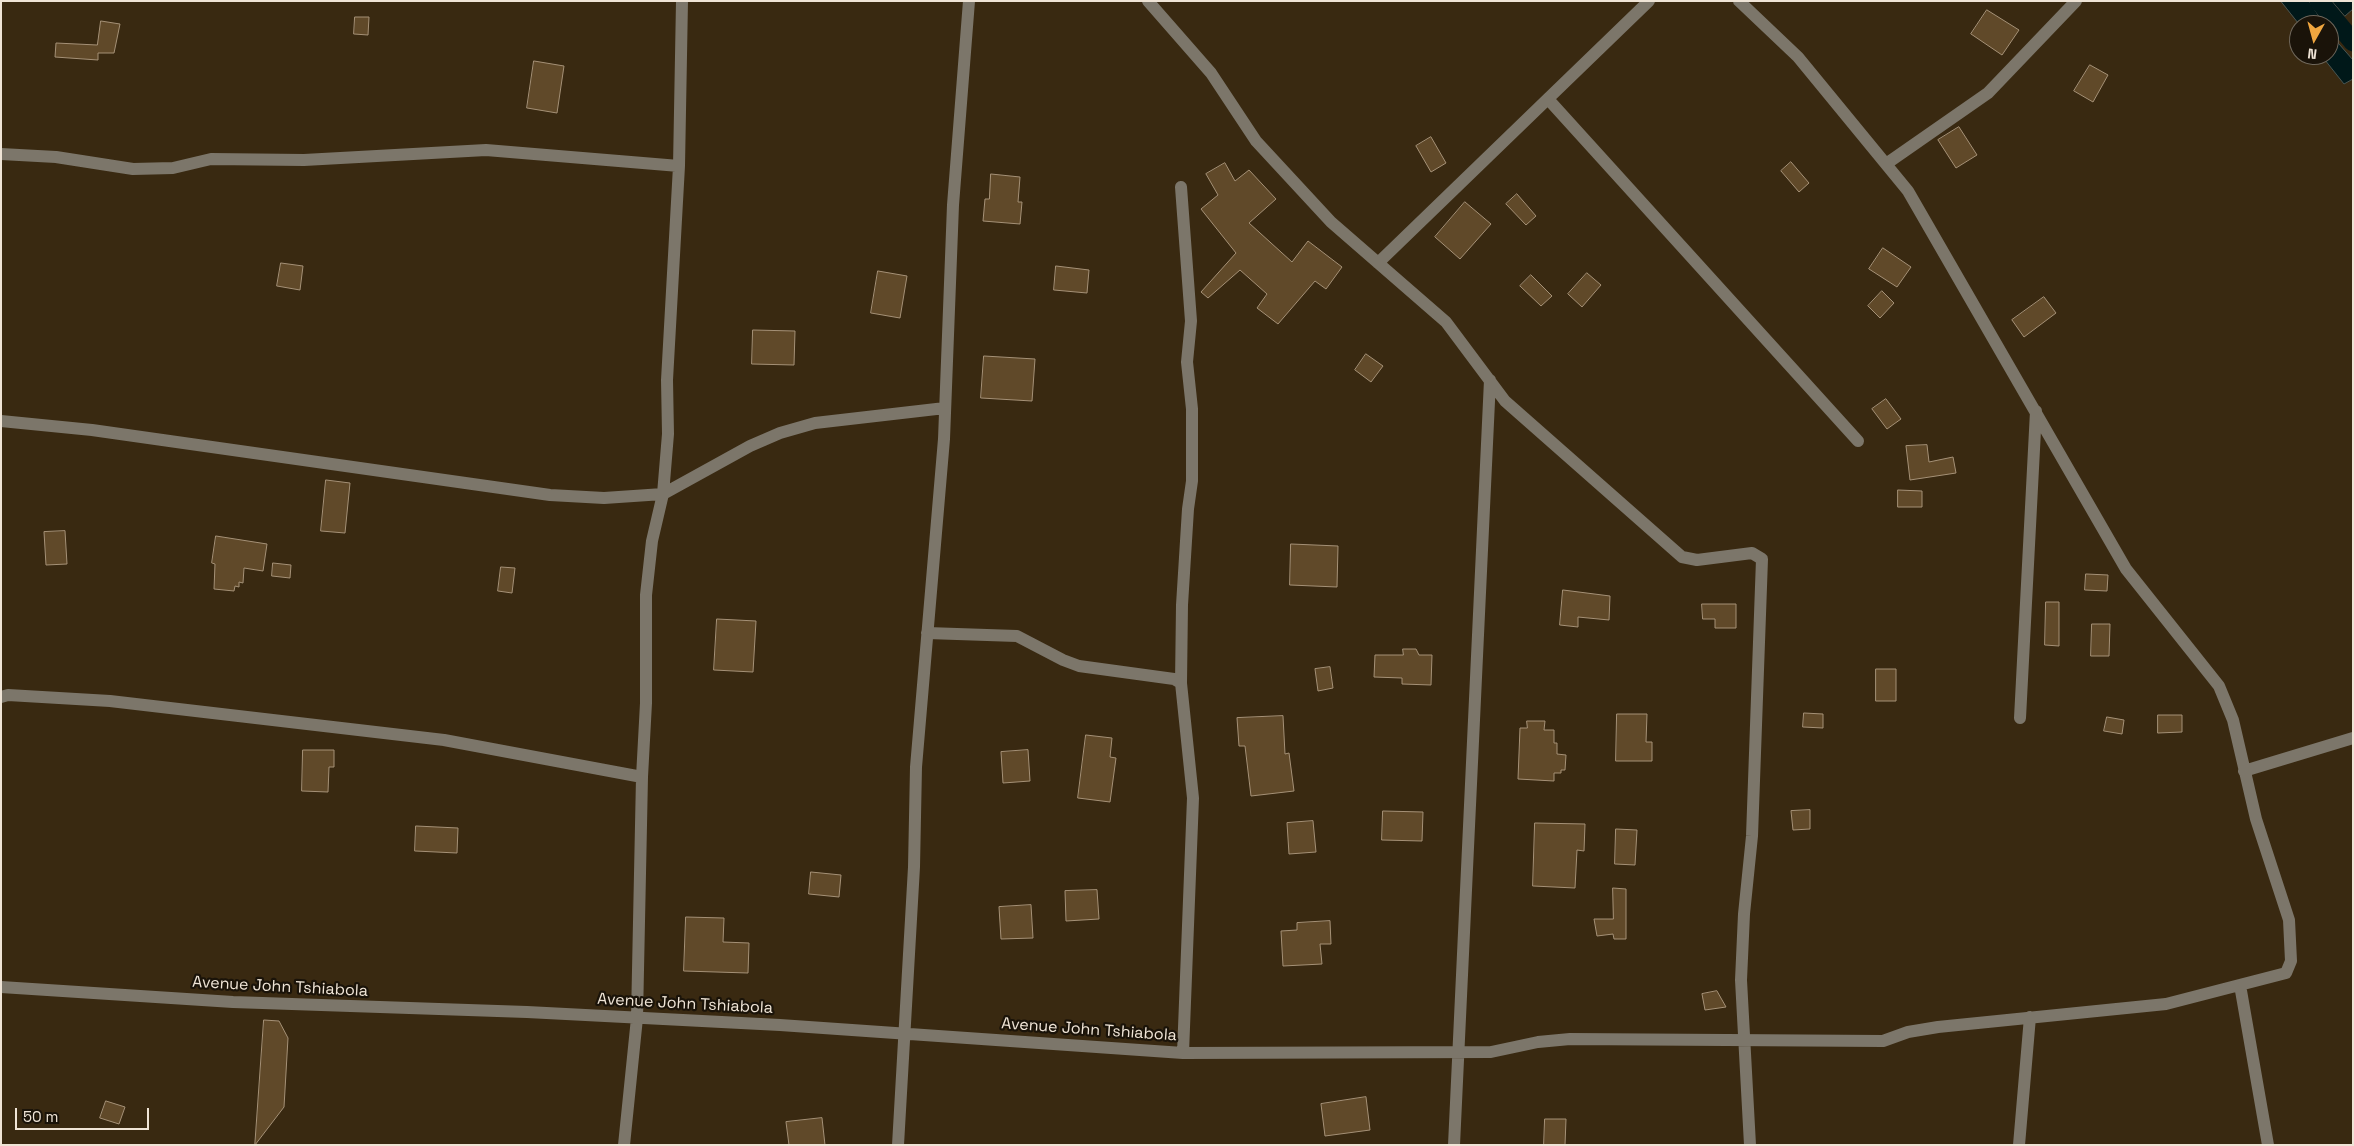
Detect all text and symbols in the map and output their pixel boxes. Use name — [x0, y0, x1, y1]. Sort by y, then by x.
north arrow — [2289, 15, 2339, 65]
text: N — [2307, 44, 2318, 63]
street label: Avenue John Tshiabola — [192, 973, 368, 1001]
street label: Avenue John Tshiabola — [597, 990, 773, 1018]
street label: Avenue John Tshiabola — [1001, 1014, 1177, 1046]
scale bar — [18, 1098, 151, 1130]
text: 50 m — [23, 1107, 58, 1126]

